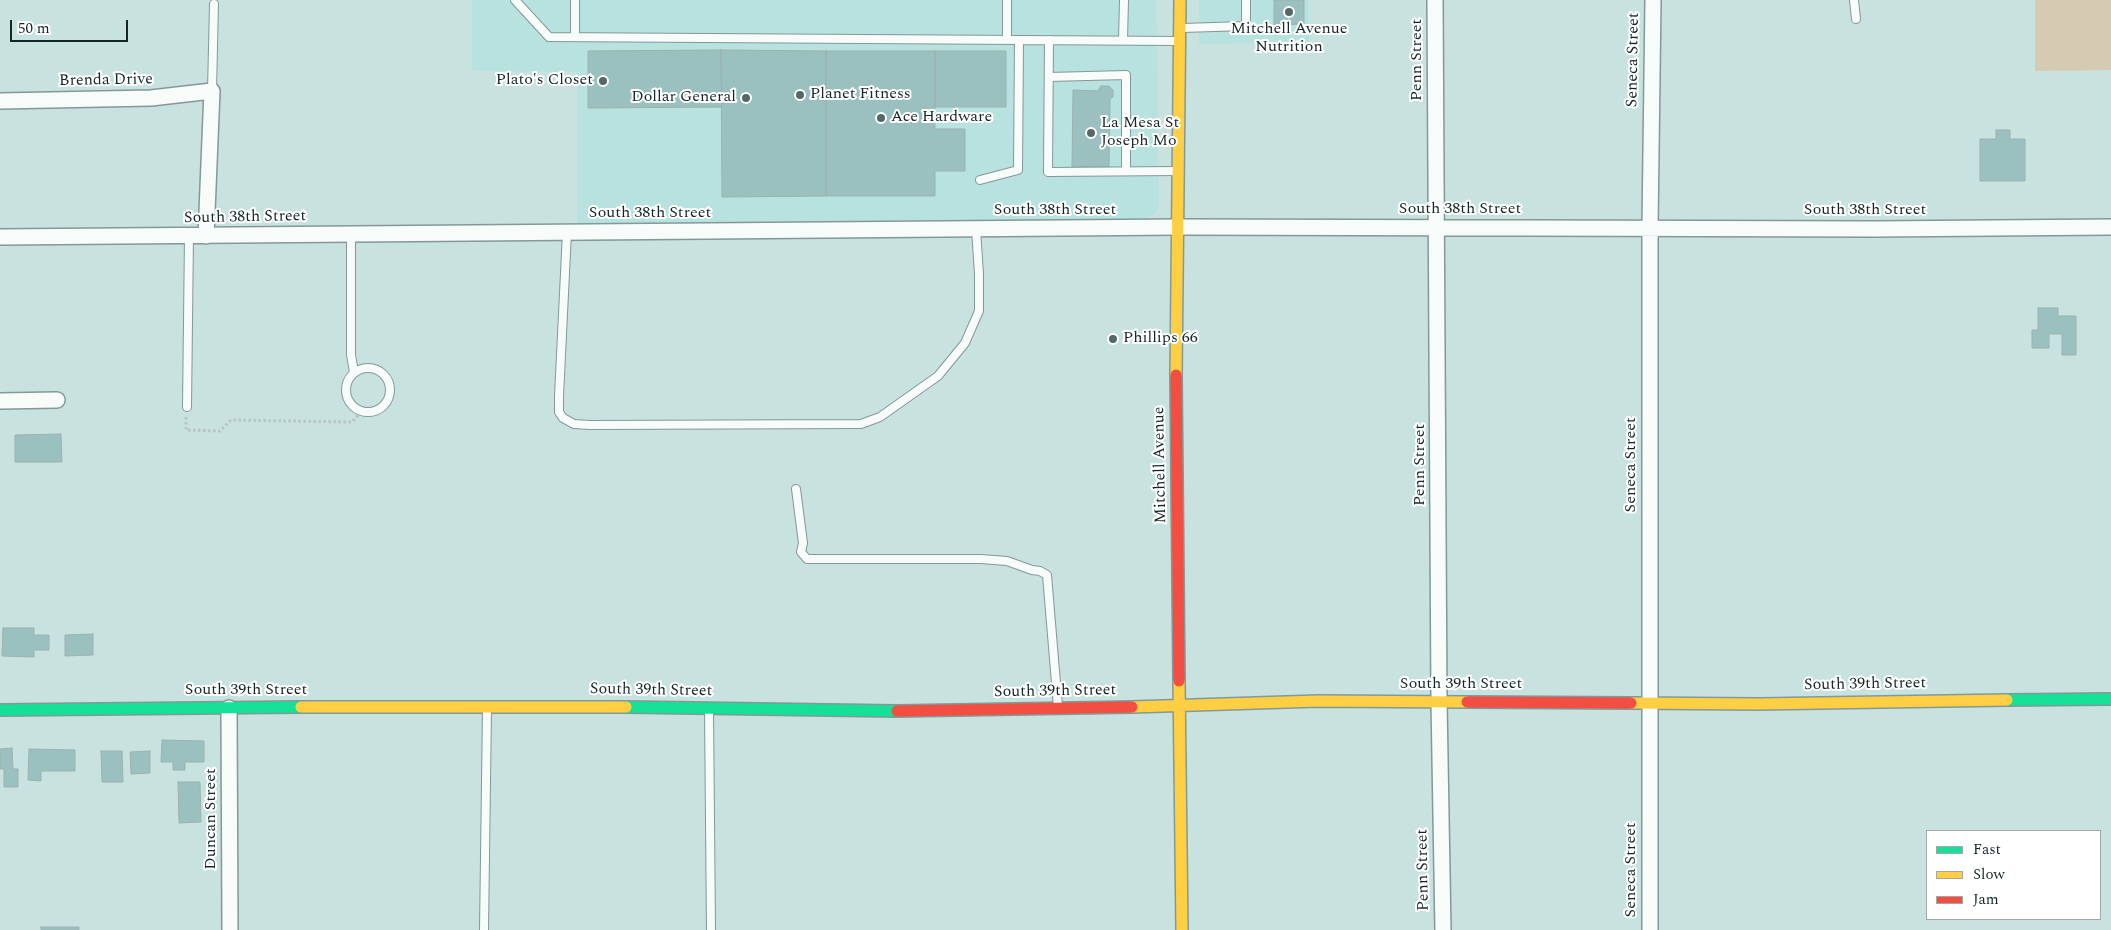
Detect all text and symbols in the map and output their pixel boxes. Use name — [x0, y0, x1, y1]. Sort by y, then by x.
marker: Mitchell Avenue Nutrition — [1283, 6, 1295, 18]
scale bar — [12, 10, 130, 42]
street label: Seneca Street — [1624, 12, 1644, 108]
text: 50 m — [18, 17, 50, 40]
street label: Penn Street — [1408, 19, 1428, 101]
place label: Mitchell Avenue Nutrition — [1231, 20, 1347, 58]
street label: Brenda Drive — [59, 71, 153, 91]
place label: Plato's Closet — [496, 71, 593, 91]
marker: Plato's Closet — [597, 75, 609, 87]
place label: Planet Fitness — [810, 85, 911, 105]
place label: Dollar General — [631, 88, 736, 108]
marker: Planet Fitness — [794, 89, 806, 101]
marker: Dollar General — [740, 92, 752, 104]
place label: Ace Hardware — [891, 108, 992, 128]
marker: Ace Hardware — [875, 112, 887, 124]
place label: La Mesa St Joseph Mo — [1101, 114, 1179, 152]
marker: La Mesa St Joseph Mo — [1085, 127, 1097, 139]
street label: South 38th Street — [1399, 200, 1521, 220]
street label: South 38th Street — [994, 201, 1116, 221]
street label: South 38th Street — [1804, 201, 1926, 221]
street label: South 38th Street — [589, 204, 711, 224]
street label: South 38th Street — [184, 207, 306, 229]
place label: Phillips 66 — [1123, 329, 1198, 349]
marker: Phillips 66 — [1107, 333, 1119, 345]
street label: Mitchell Avenue — [1150, 406, 1172, 524]
street label: Seneca Street — [1622, 417, 1642, 513]
street label: Penn Street — [1411, 424, 1431, 506]
street label: South 39th Street — [1804, 674, 1926, 696]
street label: South 39th Street — [1400, 675, 1522, 695]
street label: South 39th Street — [590, 680, 712, 702]
street label: South 39th Street — [185, 681, 307, 701]
street label: South 39th Street — [994, 681, 1116, 703]
street label: Duncan Street — [202, 768, 222, 870]
street label: Seneca Street — [1622, 822, 1642, 918]
street label: Penn Street — [1414, 829, 1434, 911]
legend — [1926, 830, 2101, 920]
text: Fast — [1973, 838, 2001, 861]
text: Slow — [1973, 863, 2005, 886]
text: Jam — [1973, 888, 1999, 911]

